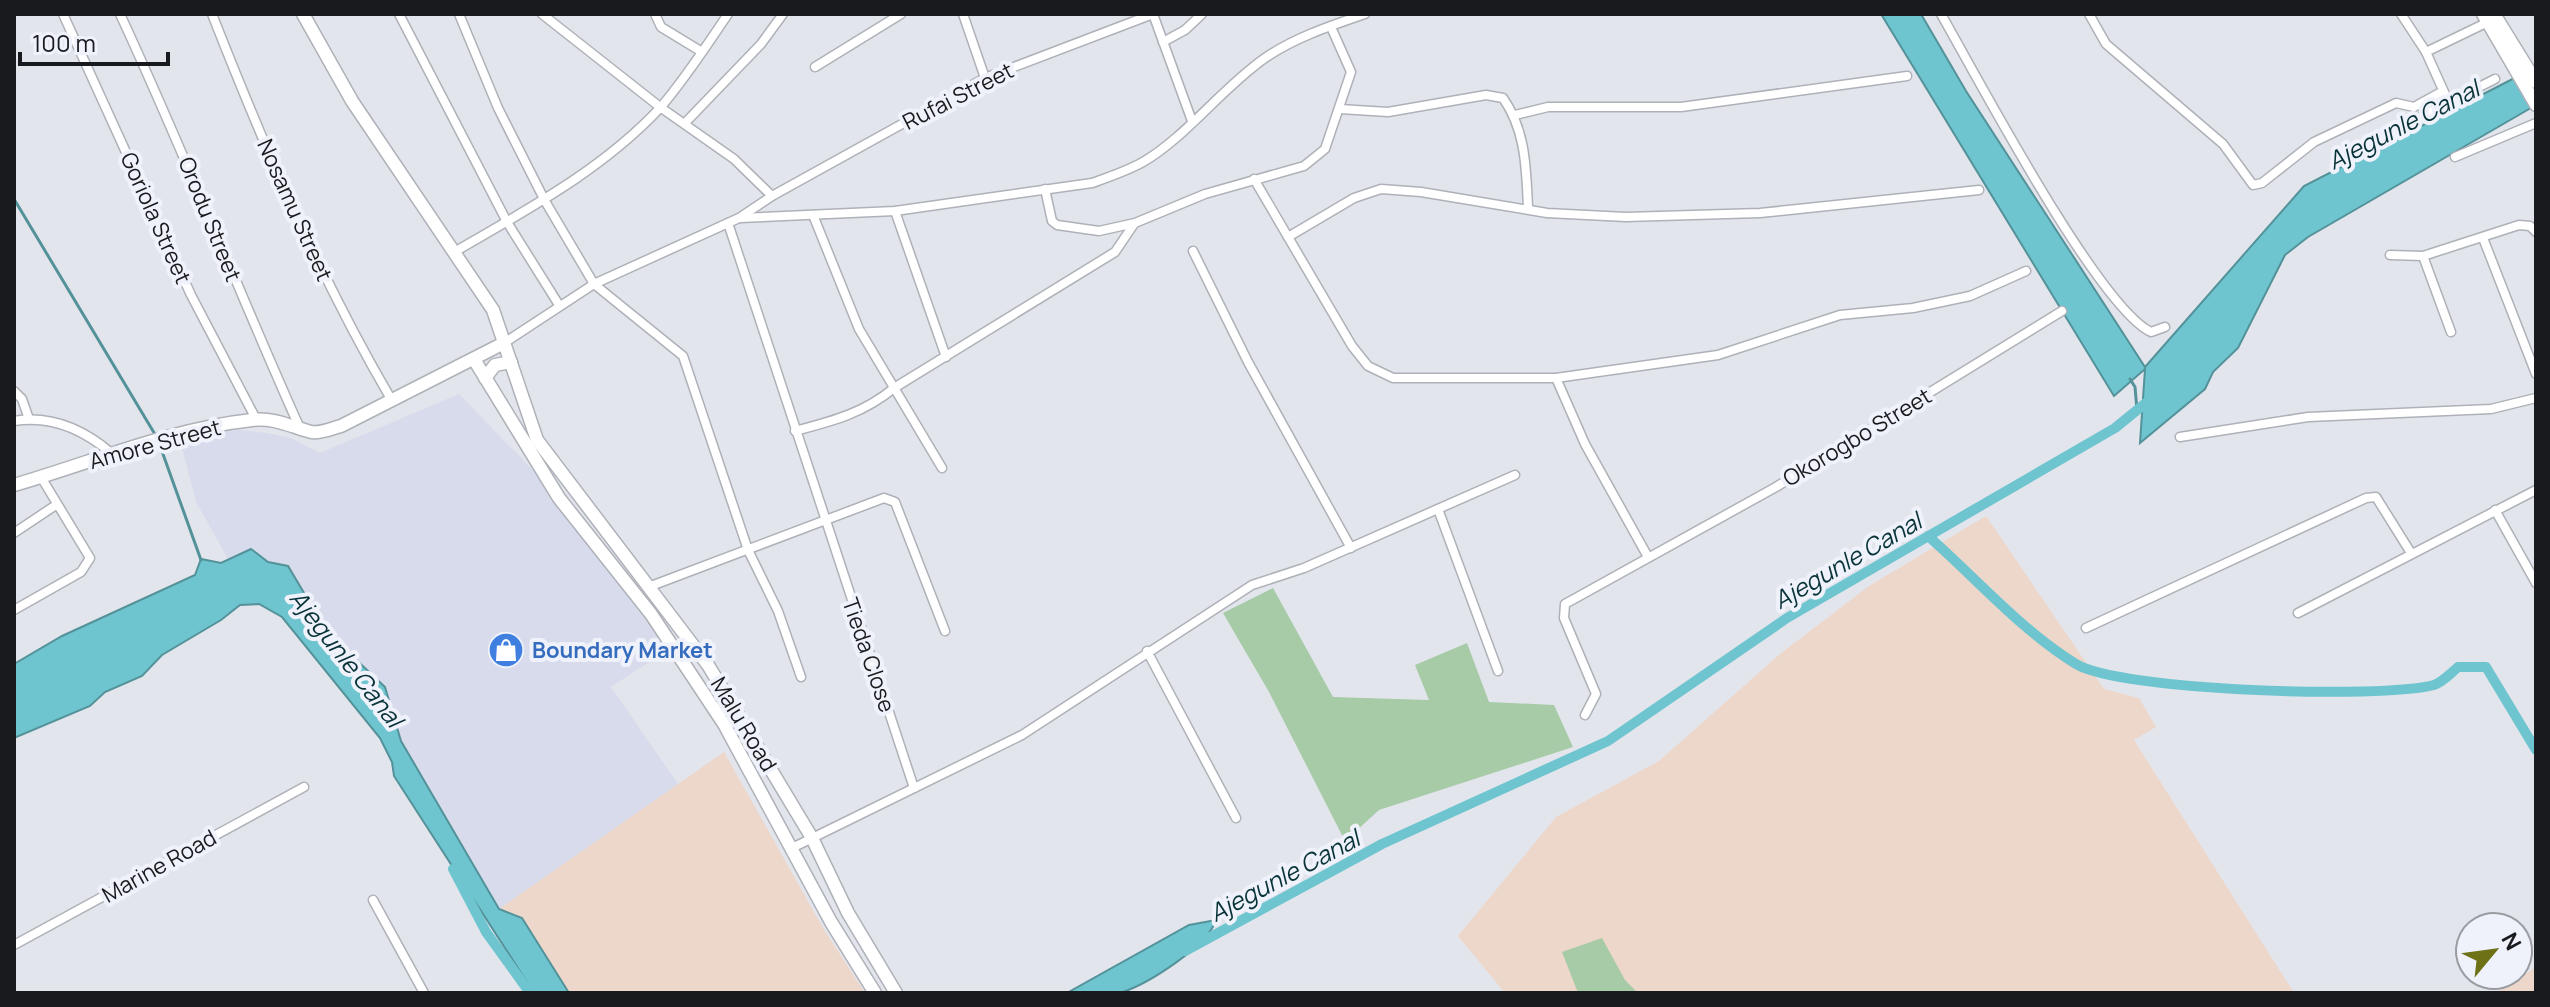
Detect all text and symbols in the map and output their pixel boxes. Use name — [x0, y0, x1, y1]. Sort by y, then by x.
scale bar — [20, 16, 168, 66]
text: 100 m — [32, 26, 96, 59]
street label: Rufai Street — [897, 55, 1019, 137]
water label: Ajegunle Canal — [2322, 70, 2488, 176]
street label: Nosamu Street — [250, 134, 340, 286]
street label: Goriola Street — [114, 148, 198, 289]
street label: Orodu Street — [171, 152, 249, 286]
street label: Okorogbo Street — [1777, 381, 1937, 493]
street label: Amore Street — [86, 412, 224, 476]
water label: Ajegunle Canal — [1767, 502, 1930, 616]
water label: Ajegunle Canal — [283, 582, 413, 736]
street label: Tieda Close — [835, 594, 903, 716]
shop icon: Boundary Market — [487, 631, 525, 669]
place label: Boundary Market — [532, 635, 713, 665]
street label: Malu Road — [704, 671, 784, 777]
water label: Ajegunle Canal — [1203, 820, 1368, 929]
street label: Marine Road — [97, 822, 221, 910]
north arrow — [2454, 911, 2534, 991]
text: N — [2495, 927, 2528, 955]

